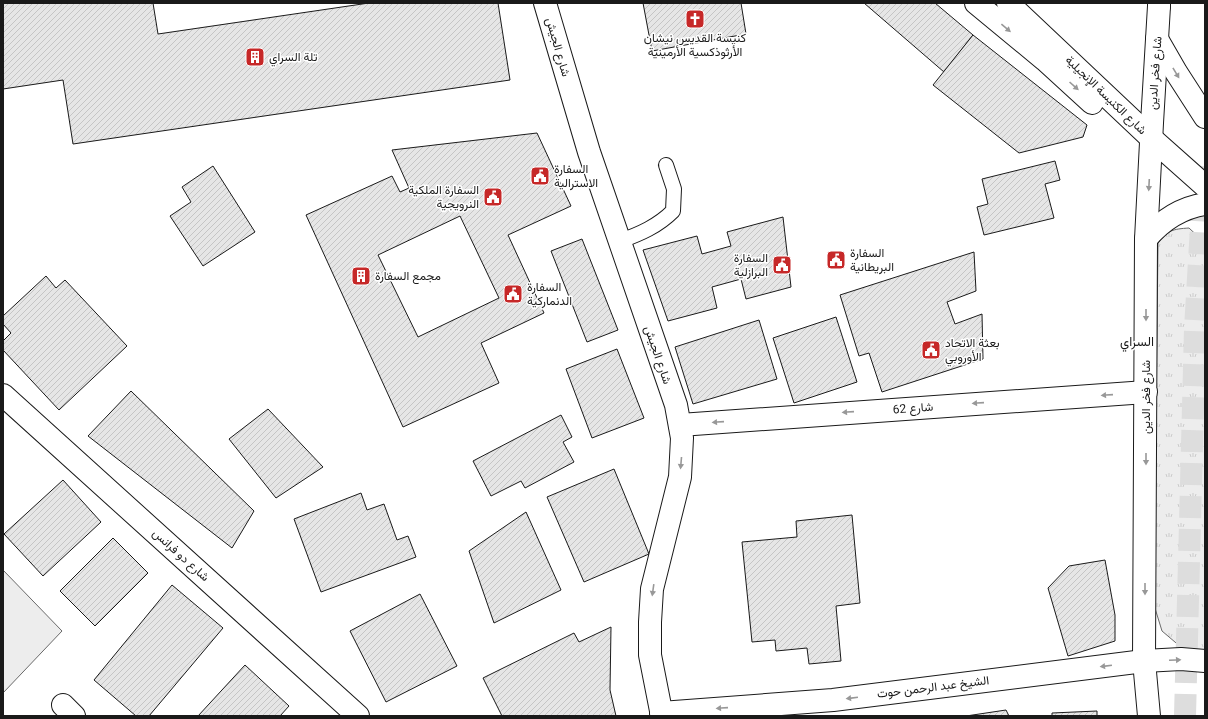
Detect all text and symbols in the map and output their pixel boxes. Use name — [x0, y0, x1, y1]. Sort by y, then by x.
church icon: كنيسة القديس نيشان الأرثوذكسية الأرمينية — [684, 8, 706, 30]
street label: شارع الجيش — [541, 16, 573, 79]
one-way arrow — [1001, 23, 1012, 32]
place label: كنيسة القديس نيشان الأرثوذكسية الأرمينية — [644, 31, 746, 60]
street label: شارع فخر الدين — [1145, 36, 1167, 110]
building icon: تلة السراي — [244, 46, 266, 68]
place label: تلة السراي — [269, 50, 317, 67]
street label: شارع الكنيسة الإنجيلية — [1061, 53, 1149, 139]
one-way arrow — [1173, 67, 1180, 79]
one-way arrow — [1069, 81, 1079, 91]
place label: السفارة الاسترالية — [554, 162, 598, 191]
public building icon: السفارة الاسترالية — [529, 165, 551, 187]
one-way arrow — [1145, 179, 1152, 191]
place label: السفارة الملكية النرويجية — [408, 183, 479, 212]
public building icon: السفارة الملكية النرويجية — [482, 186, 504, 208]
place label: السفارة البريطانية — [850, 246, 894, 275]
public building icon: السفارة البريطانية — [825, 249, 847, 271]
place label: السفارة البرازلية — [734, 251, 768, 280]
public building icon: السفارة البرازلية — [771, 254, 793, 276]
building icon: مجمع السفارة — [350, 265, 372, 287]
place label: مجمع السفارة — [375, 269, 441, 285]
place label: السفارة الدنماركية — [527, 280, 572, 309]
public building icon: السفارة الدنماركية — [502, 283, 524, 305]
one-way arrow — [1143, 309, 1149, 322]
street label: شارع الجيش — [640, 324, 675, 387]
district label: السراي — [1120, 334, 1154, 352]
place label: بعثة الاتحاد الأوروبي — [945, 336, 1000, 367]
public building icon: بعثة الاتحاد الأوروبي — [920, 339, 942, 361]
street label: شارع فخر الدين — [1139, 360, 1155, 434]
one-way arrow — [1101, 391, 1113, 398]
street label: شارع 62 — [892, 400, 934, 418]
one-way arrow — [972, 400, 984, 407]
one-way arrow — [842, 409, 854, 416]
one-way arrow — [712, 418, 724, 425]
one-way arrow — [1143, 453, 1149, 466]
one-way arrow — [678, 457, 684, 469]
street label: شارع دو فرانس — [148, 526, 212, 586]
one-way arrow — [1142, 583, 1148, 596]
one-way arrow — [649, 584, 656, 596]
one-way arrow — [1169, 656, 1181, 663]
one-way arrow — [1100, 663, 1112, 669]
street label: الشيخ عبد الرحمن حوت — [876, 673, 990, 703]
one-way arrow — [846, 694, 858, 701]
one-way arrow — [716, 705, 728, 712]

